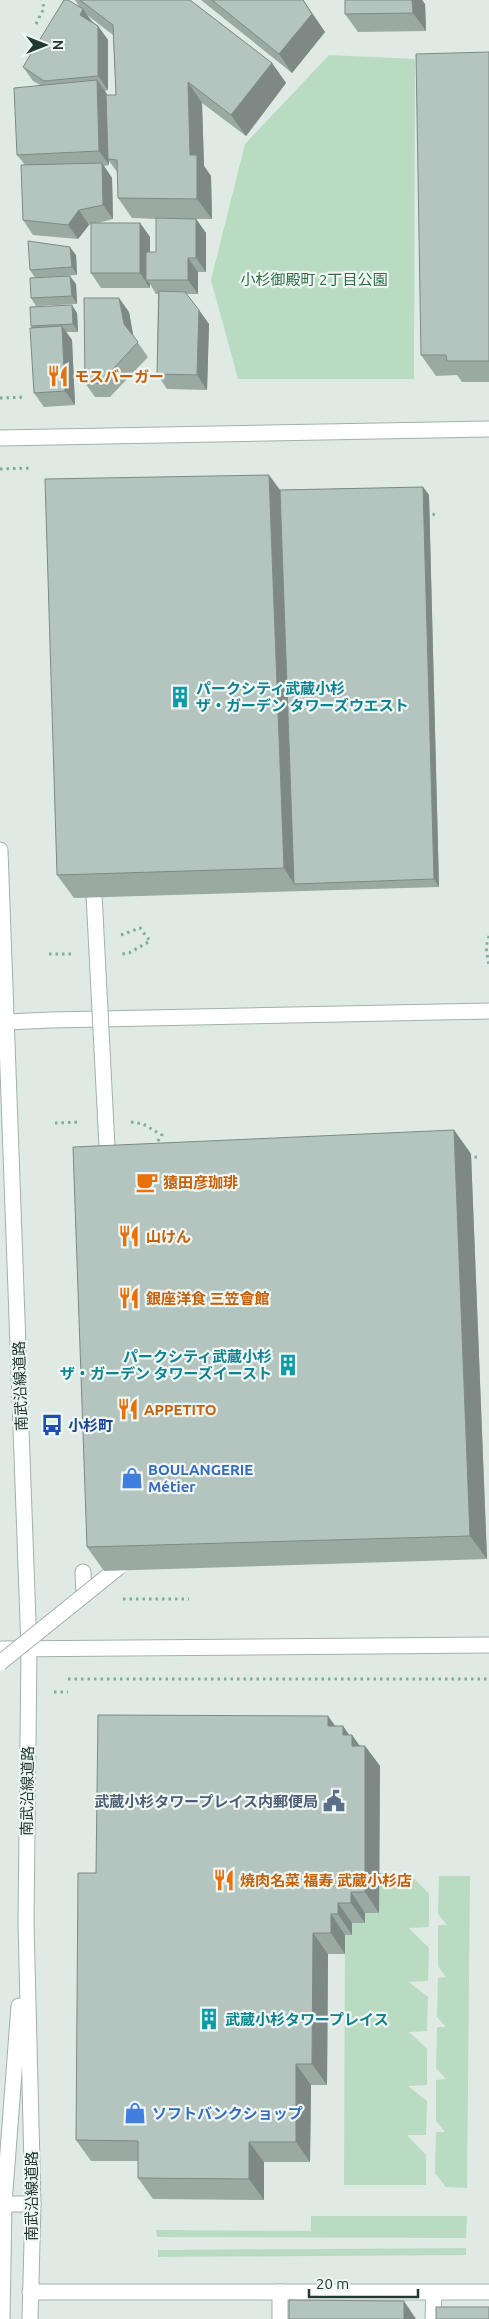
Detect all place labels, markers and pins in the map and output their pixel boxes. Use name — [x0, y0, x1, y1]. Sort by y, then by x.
restaurant icon: モスバーガー — [45, 363, 71, 389]
place label: モスバーガー — [74, 368, 164, 385]
place label: パークシティ武蔵小杉 ザ・ガーデン タワーズウエスト — [196, 680, 409, 714]
building icon: パークシティ武蔵小杉 ザ・ガーデン タワーズウエスト — [167, 684, 193, 710]
cafe icon: 猿田彦珈琲 — [134, 1169, 160, 1195]
place label: 猿田彦珈琲 — [163, 1174, 238, 1191]
restaurant icon: 山けん — [116, 1223, 142, 1249]
place label: 山けん — [146, 1228, 191, 1245]
restaurant icon: 銀座洋食 三笠會館 — [116, 1285, 142, 1311]
place label: 銀座洋食 三笠會館 — [146, 1290, 270, 1307]
place label: パークシティ武蔵小杉 ザ・ガーデン タワーズイースト — [60, 1348, 272, 1382]
building icon: パークシティ武蔵小杉 ザ・ガーデン タワーズイースト — [275, 1352, 301, 1378]
restaurant icon: APPETITO — [115, 1396, 141, 1422]
place label: APPETITO — [144, 1401, 217, 1418]
bus stop icon: 小杉町 — [39, 1412, 65, 1438]
place label: 小杉町 — [68, 1417, 113, 1434]
place label: BOULANGERIE Métier — [148, 1461, 253, 1495]
shop icon: BOULANGERIE Métier — [119, 1465, 145, 1491]
public building icon: 武蔵小杉タワープレイス内郵便局 — [321, 1788, 347, 1814]
place label: 武蔵小杉タワープレイス内郵便局 — [94, 1793, 318, 1810]
restaurant icon: 焼肉名菜 福寿 武蔵小杉店 — [211, 1867, 237, 1893]
place label: 焼肉名菜 福寿 武蔵小杉店 — [240, 1872, 412, 1889]
building icon: 武蔵小杉タワープレイス — [196, 2006, 222, 2032]
place label: 武蔵小杉タワープレイス — [225, 2011, 389, 2028]
shop icon: ソフトバンクショップ — [122, 2100, 148, 2126]
place label: ソフトバンクショップ — [152, 2105, 303, 2122]

